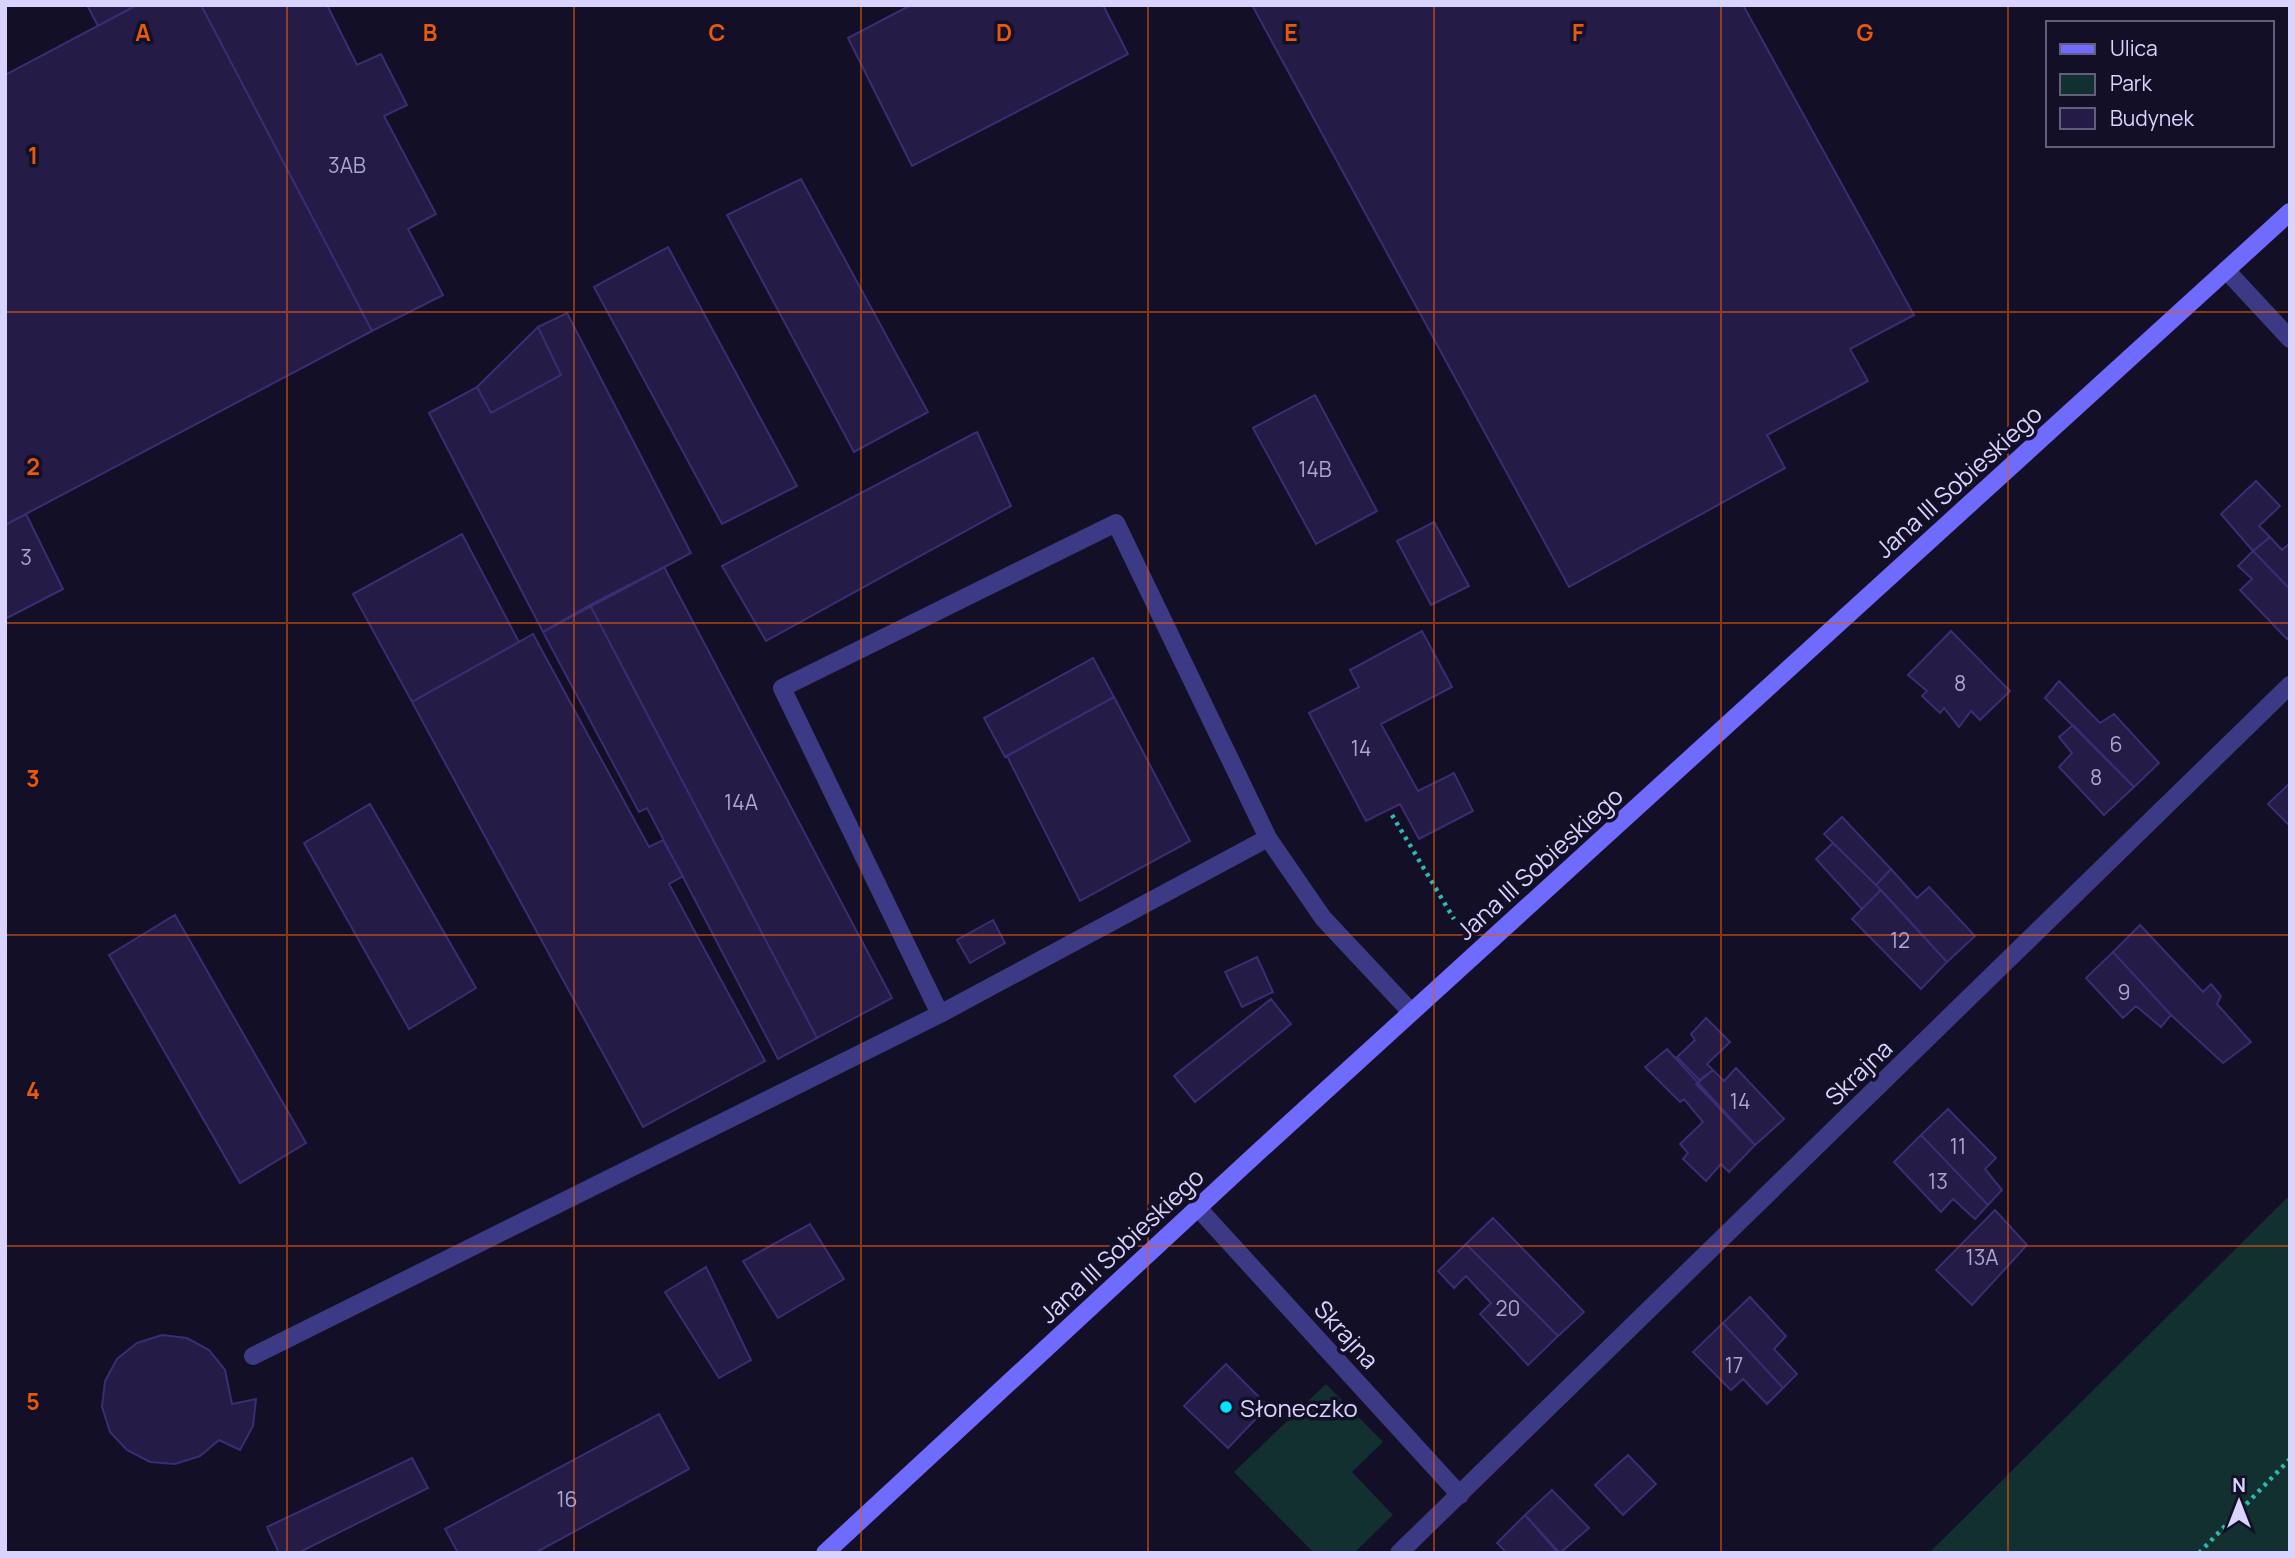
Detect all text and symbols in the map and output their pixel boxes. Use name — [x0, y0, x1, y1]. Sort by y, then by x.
text: A — [135, 16, 151, 48]
text: B — [423, 16, 437, 48]
text: C — [709, 16, 726, 48]
text: D — [996, 16, 1012, 48]
text: E — [1284, 16, 1298, 48]
text: F — [1572, 16, 1584, 48]
text: G — [1857, 16, 1874, 48]
legend — [2046, 21, 2274, 147]
text: Ulica — [2110, 34, 2158, 62]
text: Park — [2110, 69, 2152, 97]
text: Budynek — [2110, 104, 2195, 132]
text: 1 — [28, 139, 38, 171]
house number: 3AB — [328, 151, 366, 179]
street label: Jana III Sobieskiego — [1868, 397, 2048, 565]
text: 2 — [26, 450, 40, 482]
house number: 14B — [1298, 455, 1332, 483]
house number: 3 — [20, 543, 32, 571]
house number: 8 — [1954, 669, 1966, 697]
house number: 6 — [2109, 730, 2123, 758]
house number: 14 — [1351, 734, 1371, 762]
text: 3 — [26, 762, 40, 794]
house number: 8 — [2090, 763, 2102, 791]
street label: Jana III Sobieskiego — [1449, 779, 1629, 947]
house number: 14A — [724, 788, 758, 816]
house number: 12 — [1890, 926, 1910, 954]
house number: 9 — [2117, 978, 2131, 1006]
street label: Skrajna — [1817, 1032, 1899, 1112]
text: 4 — [26, 1074, 40, 1106]
house number: 14 — [1730, 1087, 1750, 1115]
house number: 11 — [1950, 1132, 1966, 1160]
street label: Jana III Sobieskiego — [1032, 1160, 1210, 1330]
house number: 13 — [1928, 1167, 1948, 1195]
house number: 13A — [1965, 1243, 1999, 1271]
street label: Skrajna — [1307, 1293, 1387, 1375]
house number: 20 — [1496, 1294, 1520, 1322]
house number: 17 — [1725, 1351, 1743, 1379]
text: 5 — [26, 1385, 40, 1417]
place label: Słoneczko — [1240, 1391, 1358, 1424]
marker: Słoneczko — [1218, 1399, 1234, 1415]
north arrow — [2204, 1467, 2274, 1537]
text: N — [2232, 1472, 2246, 1498]
house number: 16 — [556, 1485, 578, 1513]

